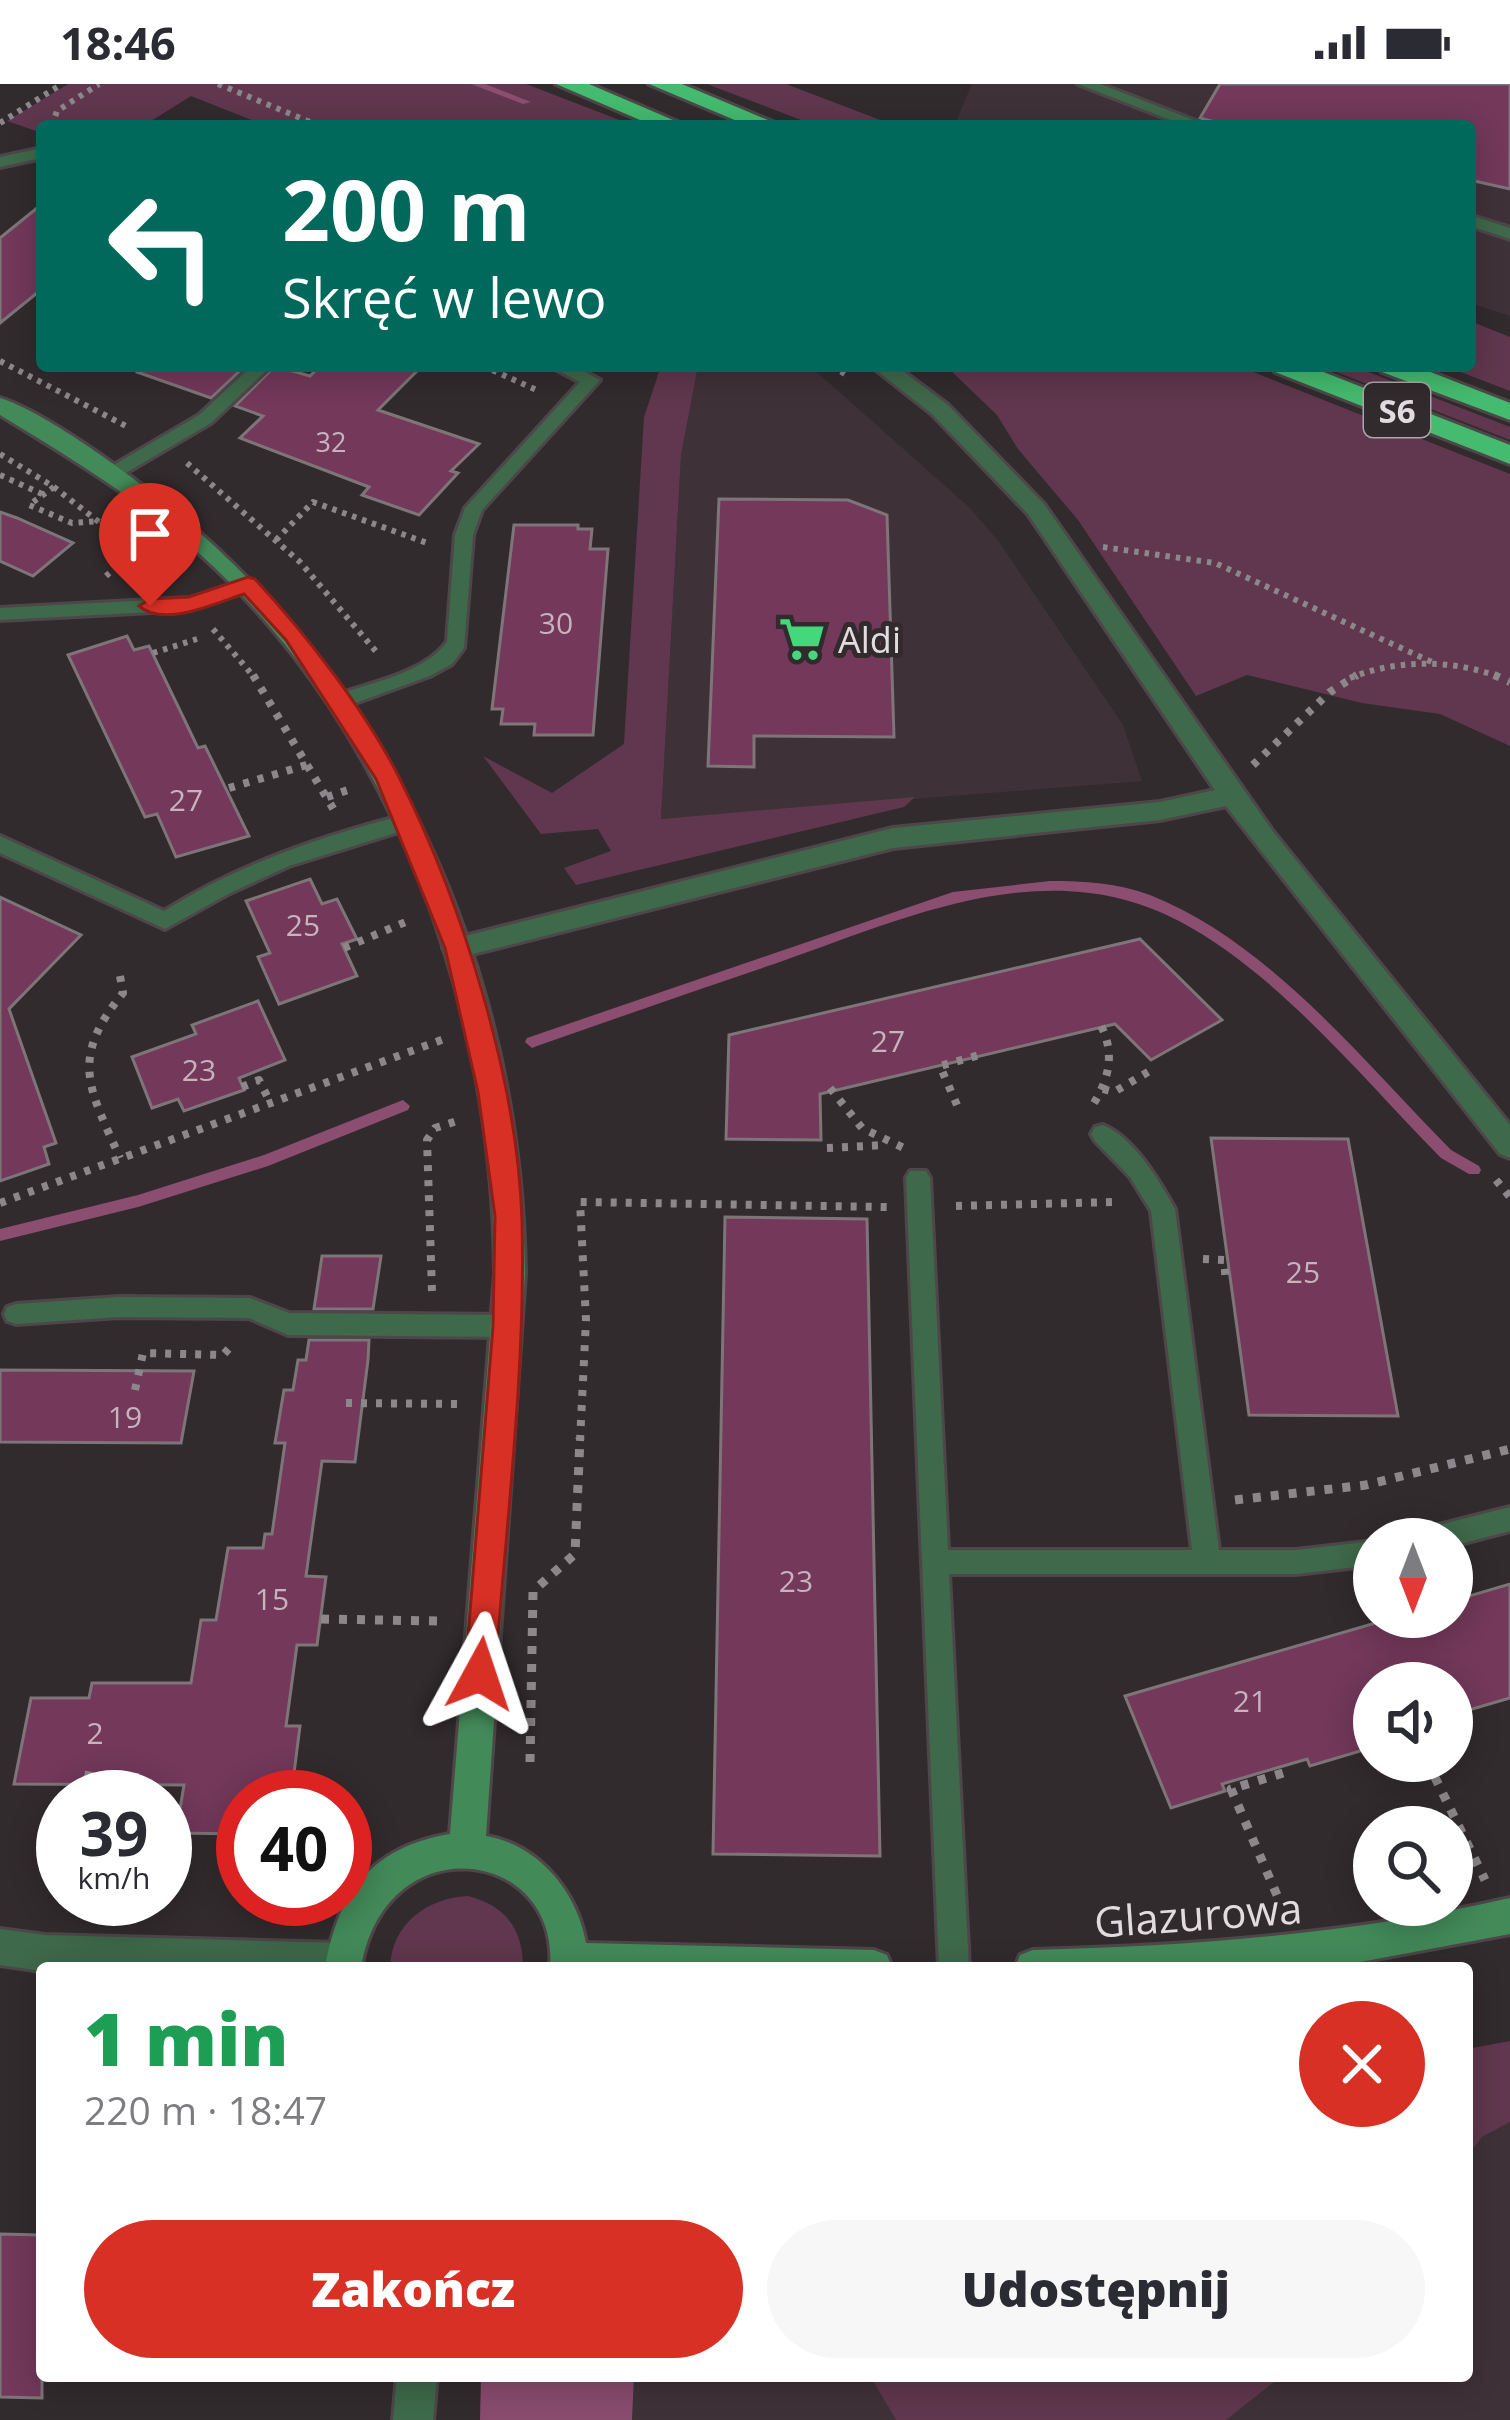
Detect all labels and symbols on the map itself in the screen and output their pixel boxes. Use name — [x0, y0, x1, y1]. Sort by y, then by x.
road number: S6 — [1364, 383, 1430, 437]
house number: 32 — [316, 423, 346, 460]
pin — [99, 483, 201, 606]
house number: 30 — [539, 602, 573, 643]
supermarket icon: Aldi — [777, 614, 827, 664]
place label: Aldi — [838, 615, 901, 664]
house number: 27 — [169, 779, 203, 820]
house number: 25 — [286, 904, 320, 945]
house number: 27 — [871, 1020, 905, 1061]
house number: 23 — [182, 1049, 216, 1090]
house number: 25 — [1286, 1251, 1320, 1292]
house number: 19 — [108, 1396, 142, 1437]
north arrow — [1353, 1518, 1473, 1638]
house number: 23 — [779, 1560, 813, 1601]
house number: 15 — [255, 1578, 289, 1619]
position arrow — [417, 1611, 543, 1737]
house number: 21 — [1233, 1680, 1267, 1721]
house number: 2 — [86, 1712, 104, 1753]
speed limit sign: 40 — [216, 1770, 372, 1926]
street label: Glazurowa — [1092, 1878, 1304, 1950]

